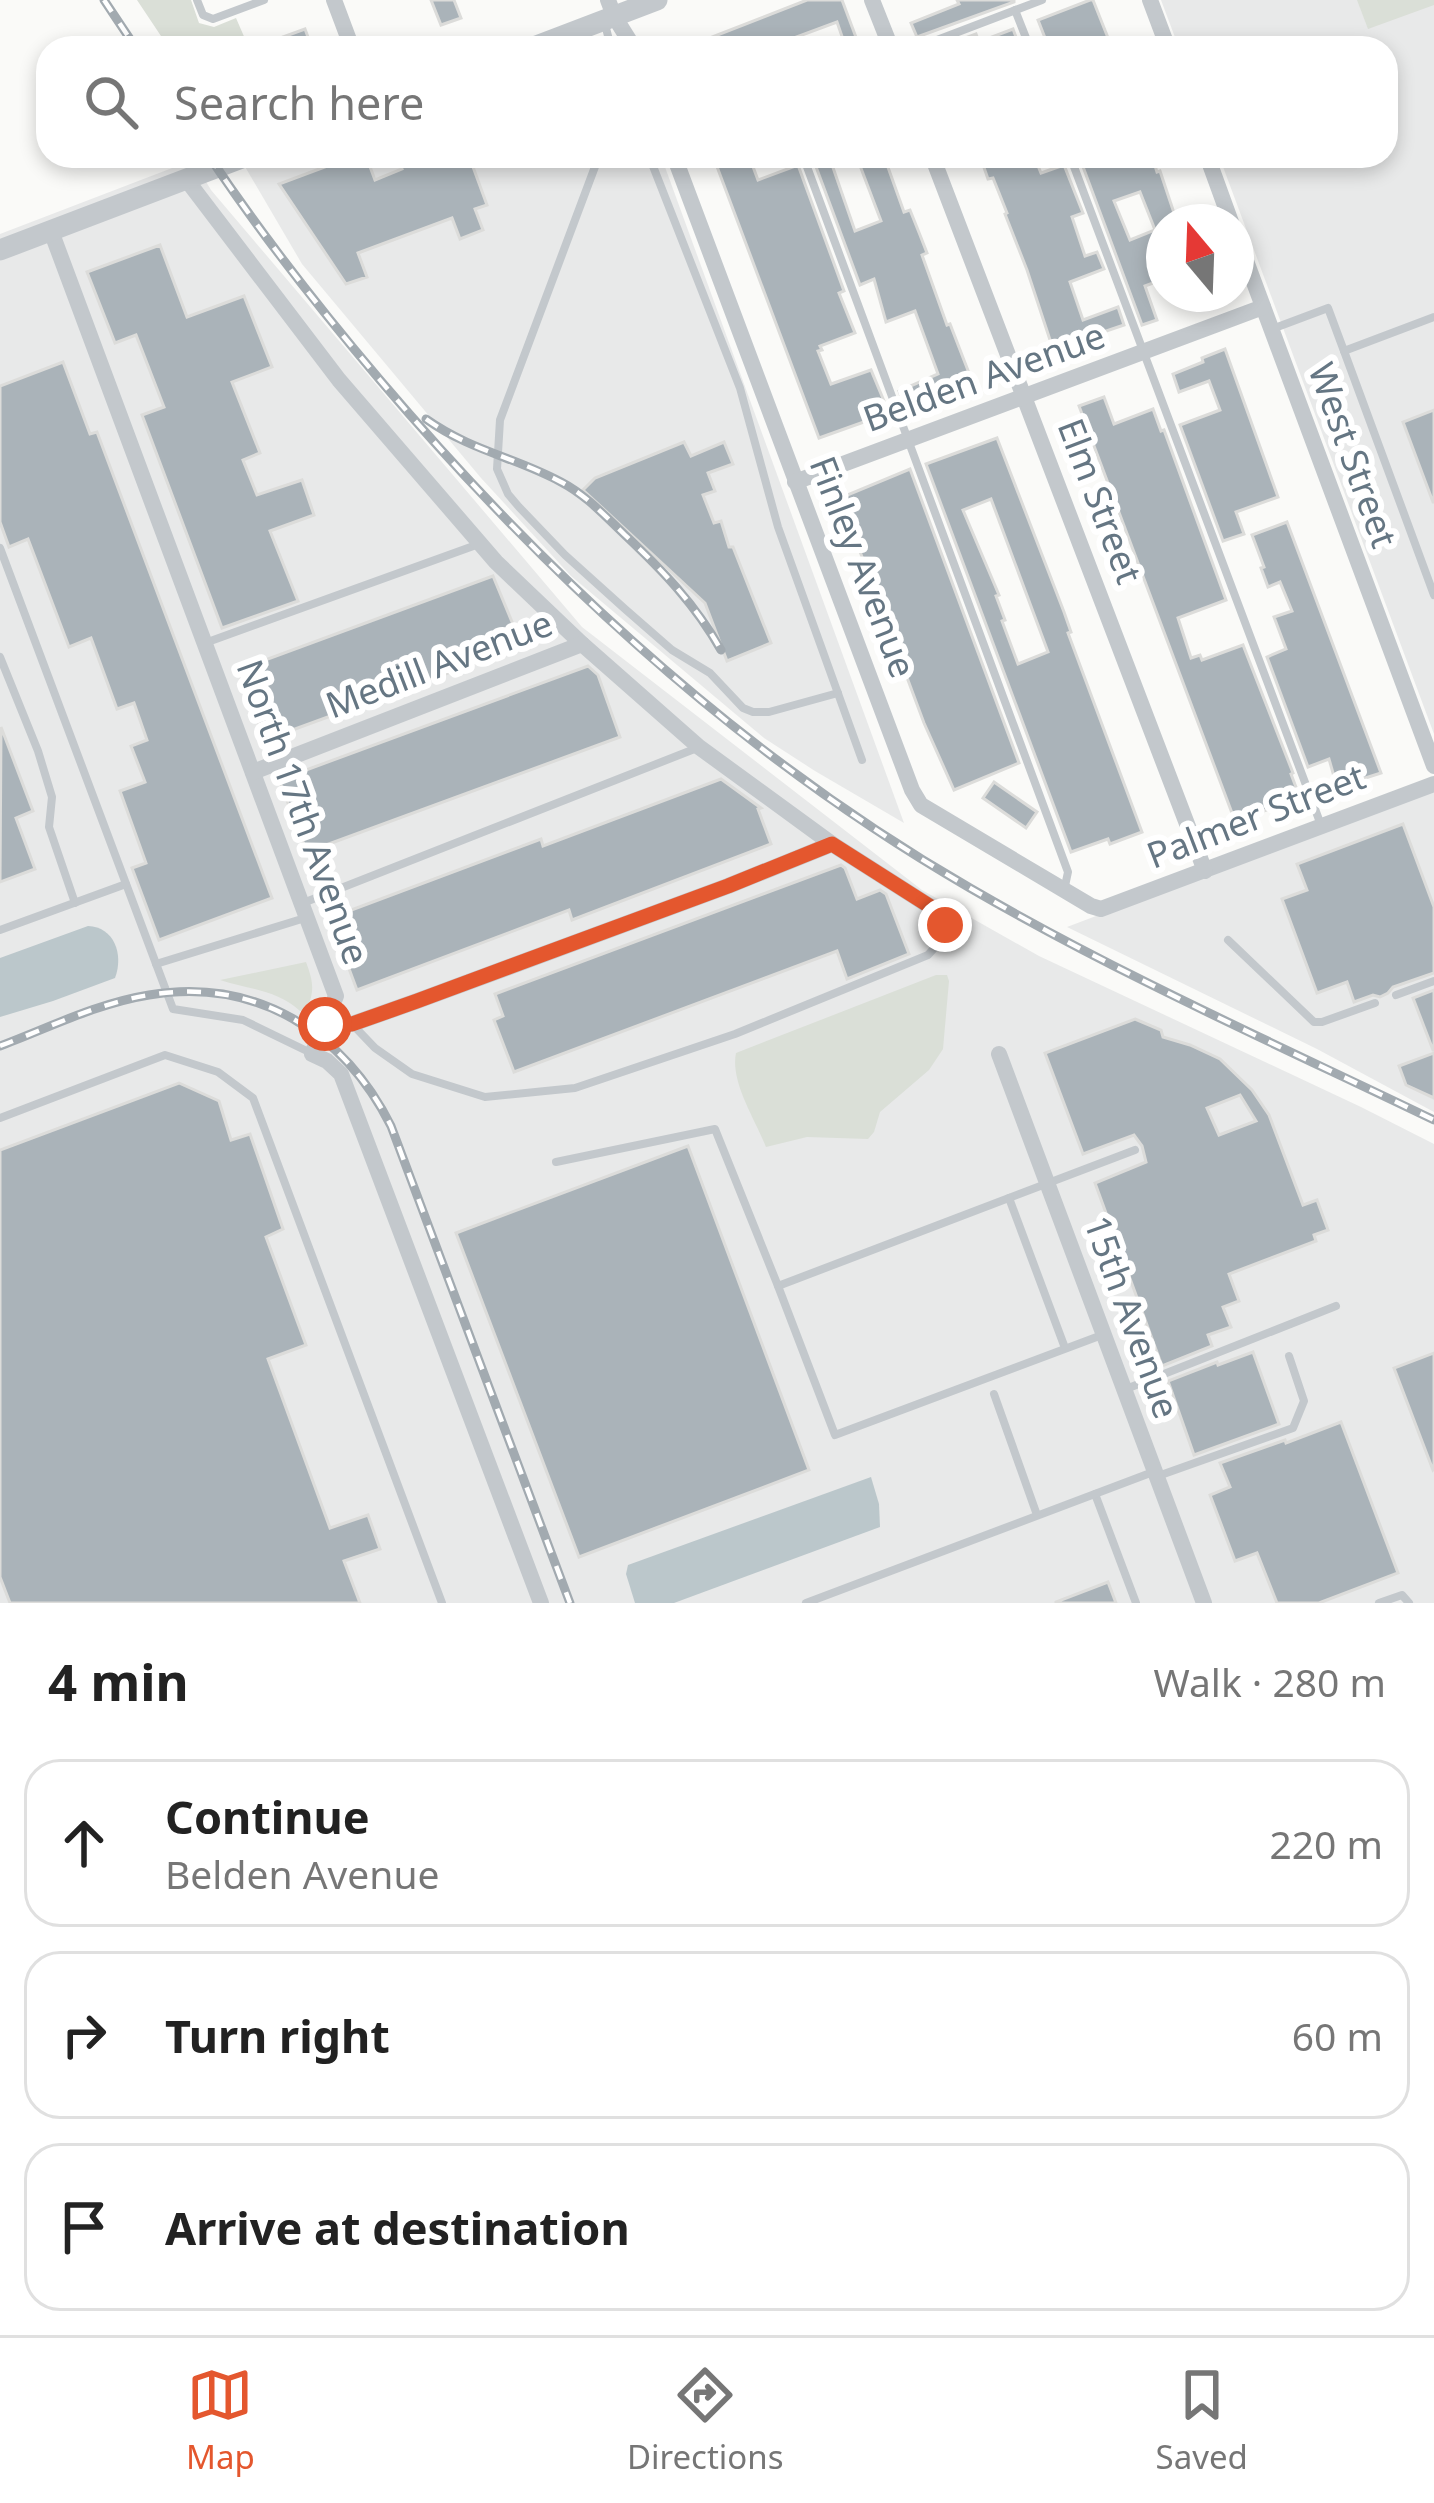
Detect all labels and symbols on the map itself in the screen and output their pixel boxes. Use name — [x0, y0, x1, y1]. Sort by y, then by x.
north arrow — [1146, 204, 1254, 312]
street label: Belden Avenue — [856, 310, 1111, 443]
street label: West Street — [1297, 356, 1410, 554]
street label: Elm Street — [1047, 411, 1154, 590]
street label: Finley Avenue — [799, 449, 928, 684]
street label: Medill Avenue — [319, 598, 559, 729]
street label: North 17th Avenue — [226, 653, 381, 971]
street label: Palmer Street — [1140, 751, 1372, 880]
route end — [918, 898, 972, 952]
route start — [298, 997, 352, 1051]
street label: 15th Avenue — [1073, 1209, 1192, 1425]

